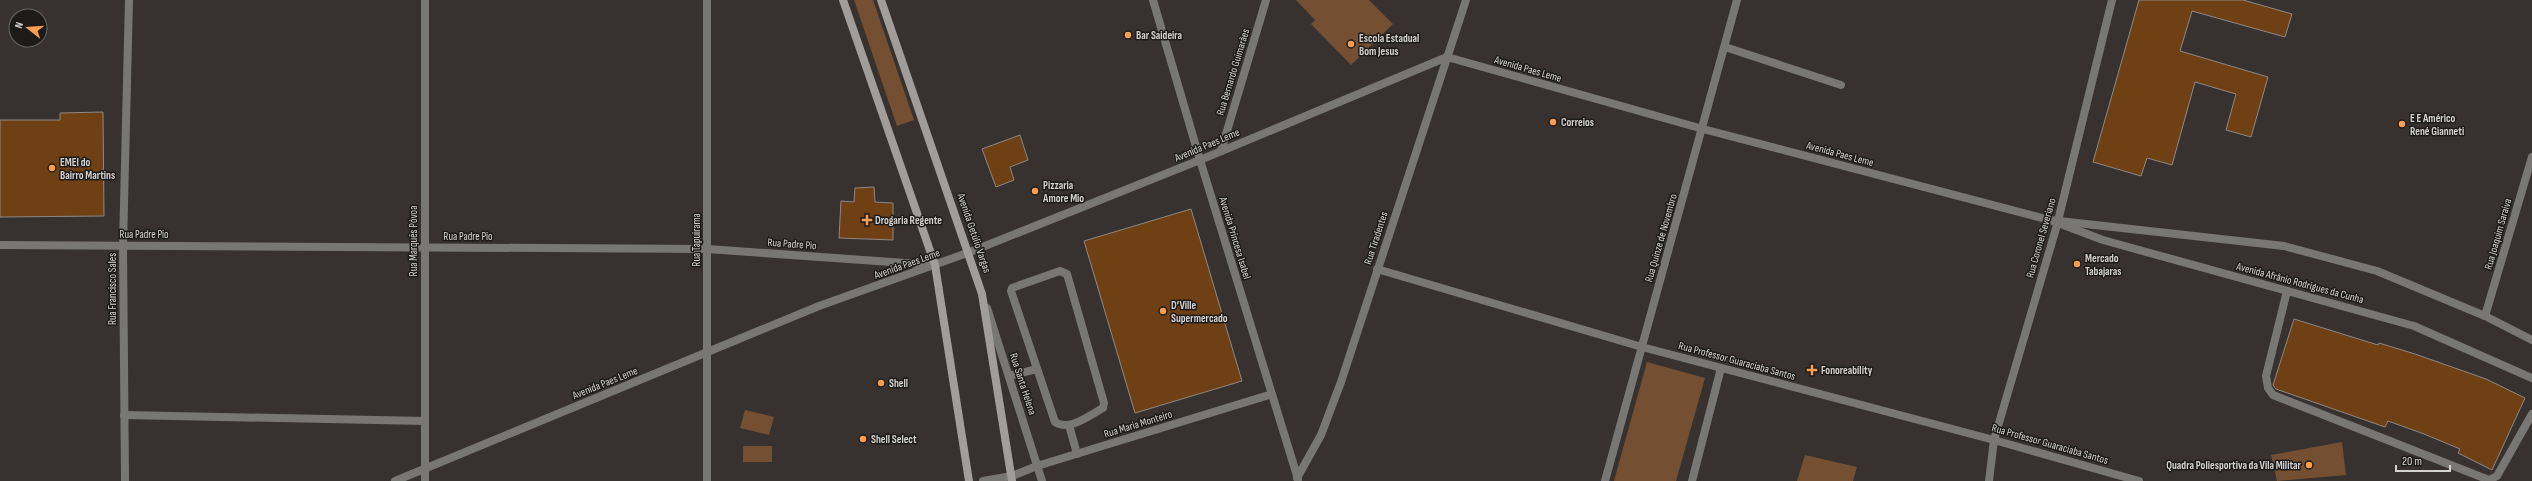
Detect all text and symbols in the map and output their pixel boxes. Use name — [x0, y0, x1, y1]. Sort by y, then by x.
north arrow — [8, 8, 48, 48]
text: N — [12, 20, 26, 30]
street label: Rua Bernardo Guimarães — [1214, 27, 1252, 117]
place label: Bar Saideira — [1136, 29, 1183, 42]
marker: Bar Saideira — [1123, 30, 1133, 40]
place label: Escola Estadual Bom Jesus — [1359, 32, 1419, 58]
marker: Escola Estadual Bom Jesus — [1346, 39, 1356, 49]
street label: Avenida Paes Leme — [1492, 53, 1563, 85]
place label: E E Américo René Gianneti — [2410, 112, 2464, 138]
place label: Correios — [1561, 116, 1594, 129]
marker: Correios — [1548, 117, 1558, 127]
marker: E E Américo René Gianneti — [2397, 119, 2407, 129]
street label: Avenida Paes Leme — [1172, 125, 1241, 165]
street label: Avenida Paes Leme — [1804, 139, 1875, 169]
place label: EMEI do Bairro Martins — [60, 156, 115, 182]
marker: EMEI do Bairro Martins — [47, 163, 57, 173]
place label: Pizzaria Amore Mio — [1042, 179, 1084, 205]
marker: Pizzaria Amore Mio — [1030, 186, 1040, 196]
street label: Avenida Getúlio Vargas — [954, 191, 994, 274]
street label: Rua Quinze de Novembro — [1642, 192, 1680, 284]
street label: Avenida Princesa Isabel — [1216, 194, 1254, 281]
street label: Rua Coronel Severiano — [2023, 196, 2059, 279]
street label: Rua Joaquim Saraiva — [2482, 197, 2514, 271]
street label: Rua Marquês Póvoa — [407, 206, 420, 276]
street label: Rua Tiradentes — [1361, 210, 1391, 266]
street label: Rua Tapuirama — [690, 213, 703, 267]
place label: Drogaria Regente — [875, 214, 942, 227]
marker: Drogaria Regente — [862, 215, 872, 225]
street label: Rua Padre Pio — [119, 228, 169, 241]
street label: Rua Padre Pio — [443, 230, 493, 243]
street label: Rua Padre Pio — [767, 236, 818, 252]
street label: Avenida Paes Leme — [871, 246, 942, 282]
place label: Mercado Tabajaras — [2085, 252, 2122, 278]
street label: Rua Francisco Sales — [106, 253, 119, 325]
marker: Mercado Tabajaras — [2072, 259, 2082, 269]
street label: Avenida Afrânio Rodrigues da Cunha — [2234, 259, 2365, 306]
place label: D’Ville Supermercado — [1171, 299, 1228, 325]
marker: D’Ville Supermercado — [1158, 306, 1168, 316]
street label: Rua Professor Guaraciaba Santos — [1677, 339, 1797, 383]
street label: Rua Santa Helena — [1007, 352, 1039, 416]
street label: Avenida Paes Leme — [570, 364, 640, 402]
marker: Fonoreability — [1806, 364, 1818, 376]
place label: Fonoreability — [1821, 364, 1873, 377]
place label: Shell — [889, 377, 908, 390]
marker: Shell — [876, 378, 886, 388]
street label: Rua Maria Monteiro — [1102, 407, 1174, 441]
street label: Rua Professor Guaraciaba Santos — [1990, 421, 2110, 467]
place label: Shell Select — [871, 433, 917, 446]
marker: Shell Select — [858, 434, 868, 444]
scale bar — [2396, 447, 2450, 473]
text: 20 m — [2402, 454, 2422, 469]
place label: Quadra Poliesportiva da Vila Militar — [2166, 459, 2302, 472]
marker: Quadra Poliesportiva da Vila Militar — [2304, 460, 2314, 470]

